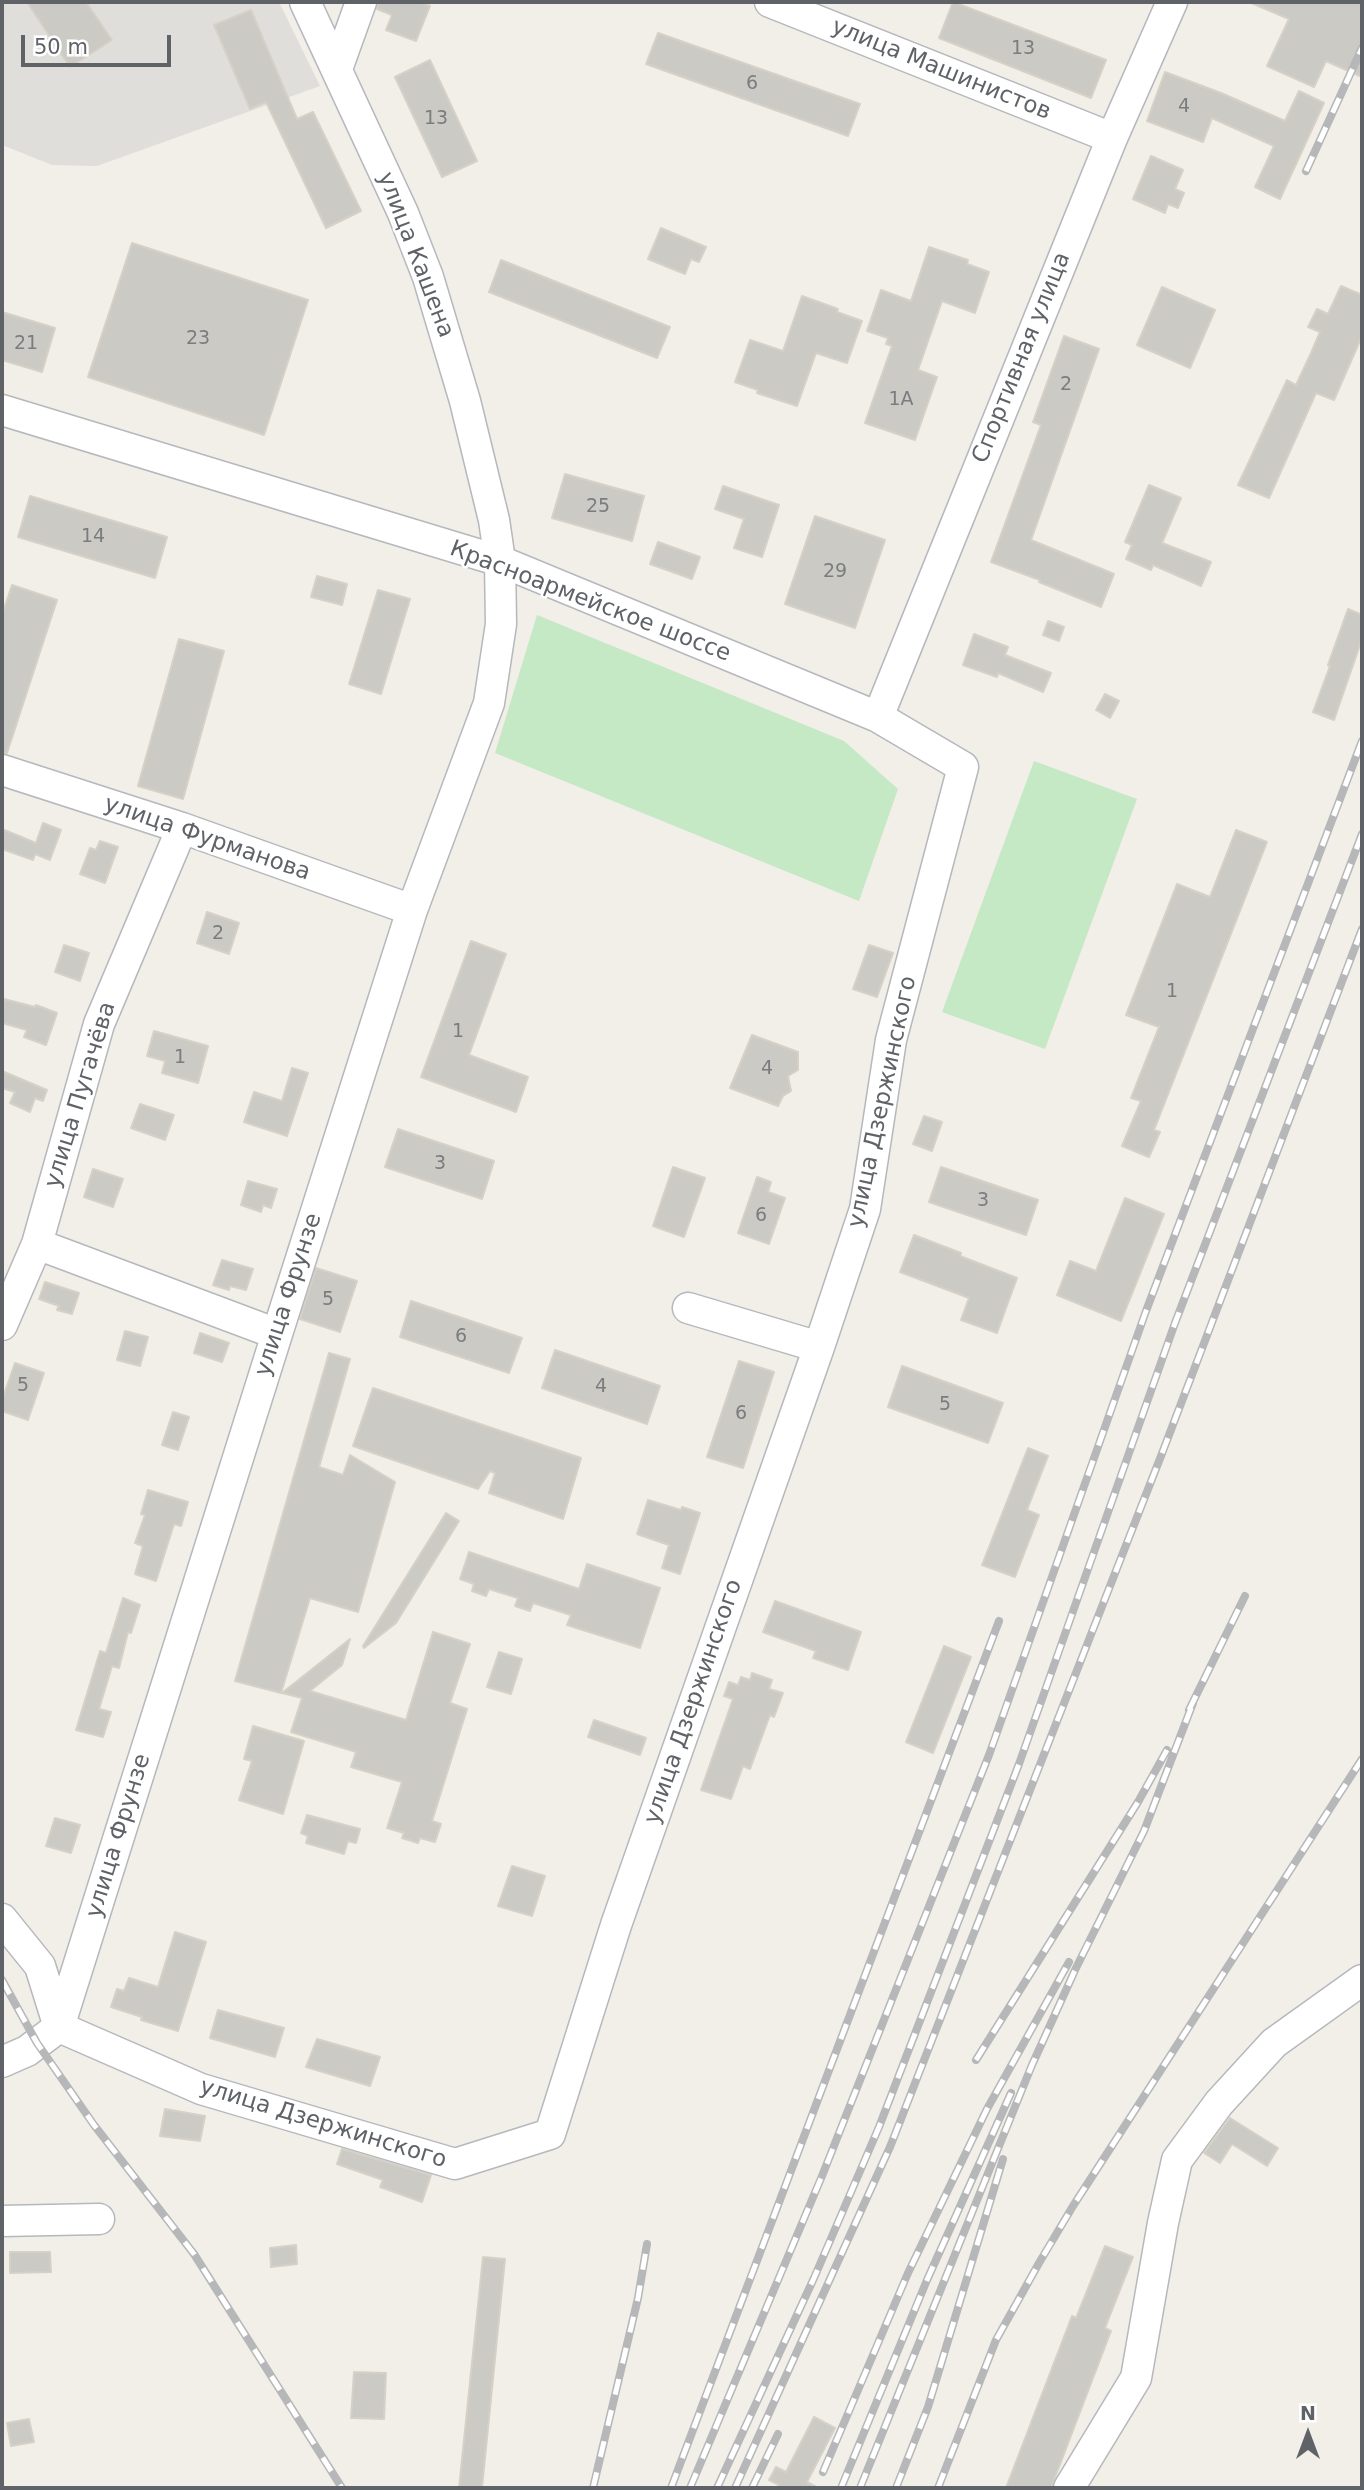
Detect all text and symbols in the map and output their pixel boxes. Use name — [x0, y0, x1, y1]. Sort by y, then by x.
street label: улица Машинистов — [827, 13, 1055, 127]
scale bar — [24, 21, 175, 65]
text: 50 m — [34, 35, 88, 59]
house number: 13 — [1011, 38, 1035, 60]
house number: 6 — [746, 73, 758, 95]
house number: 4 — [1178, 96, 1190, 118]
house number: 13 — [424, 108, 448, 130]
street label: улица Кашена — [371, 168, 459, 342]
street label: Спортивная улица — [967, 249, 1077, 467]
house number: 23 — [186, 328, 210, 350]
house number: 21 — [14, 333, 38, 355]
house number: 2 — [1060, 374, 1072, 396]
house number: 1А — [888, 389, 914, 411]
house number: 25 — [586, 496, 610, 518]
house number: 14 — [81, 526, 105, 548]
street label: Красноармейское шоссе — [446, 536, 734, 668]
house number: 29 — [823, 561, 847, 583]
street label: улица Фурманова — [100, 791, 314, 887]
house number: 2 — [212, 923, 224, 945]
street label: улица Дзержинского — [843, 974, 923, 1230]
house number: 1 — [1166, 981, 1178, 1003]
street label: улица Пугачёва — [40, 999, 122, 1191]
house number: 1 — [452, 1021, 464, 1043]
house number: 1 — [174, 1047, 186, 1069]
house number: 4 — [761, 1058, 773, 1080]
house number: 3 — [434, 1153, 446, 1175]
house number: 3 — [977, 1190, 989, 1212]
house number: 6 — [755, 1205, 767, 1227]
street label: улица Фрунзе — [250, 1210, 328, 1380]
house number: 5 — [322, 1289, 334, 1311]
house number: 6 — [455, 1326, 467, 1348]
house number: 5 — [17, 1375, 29, 1397]
house number: 4 — [595, 1376, 607, 1398]
house number: 5 — [939, 1394, 951, 1416]
house number: 6 — [735, 1403, 747, 1425]
street label: улица Дзержинского — [639, 1576, 749, 1828]
street label: улица Фрунзе — [81, 1751, 157, 1921]
street label: улица Дзержинского — [196, 2073, 450, 2175]
north arrow — [1273, 2399, 1343, 2469]
text: N — [1300, 2402, 1316, 2424]

